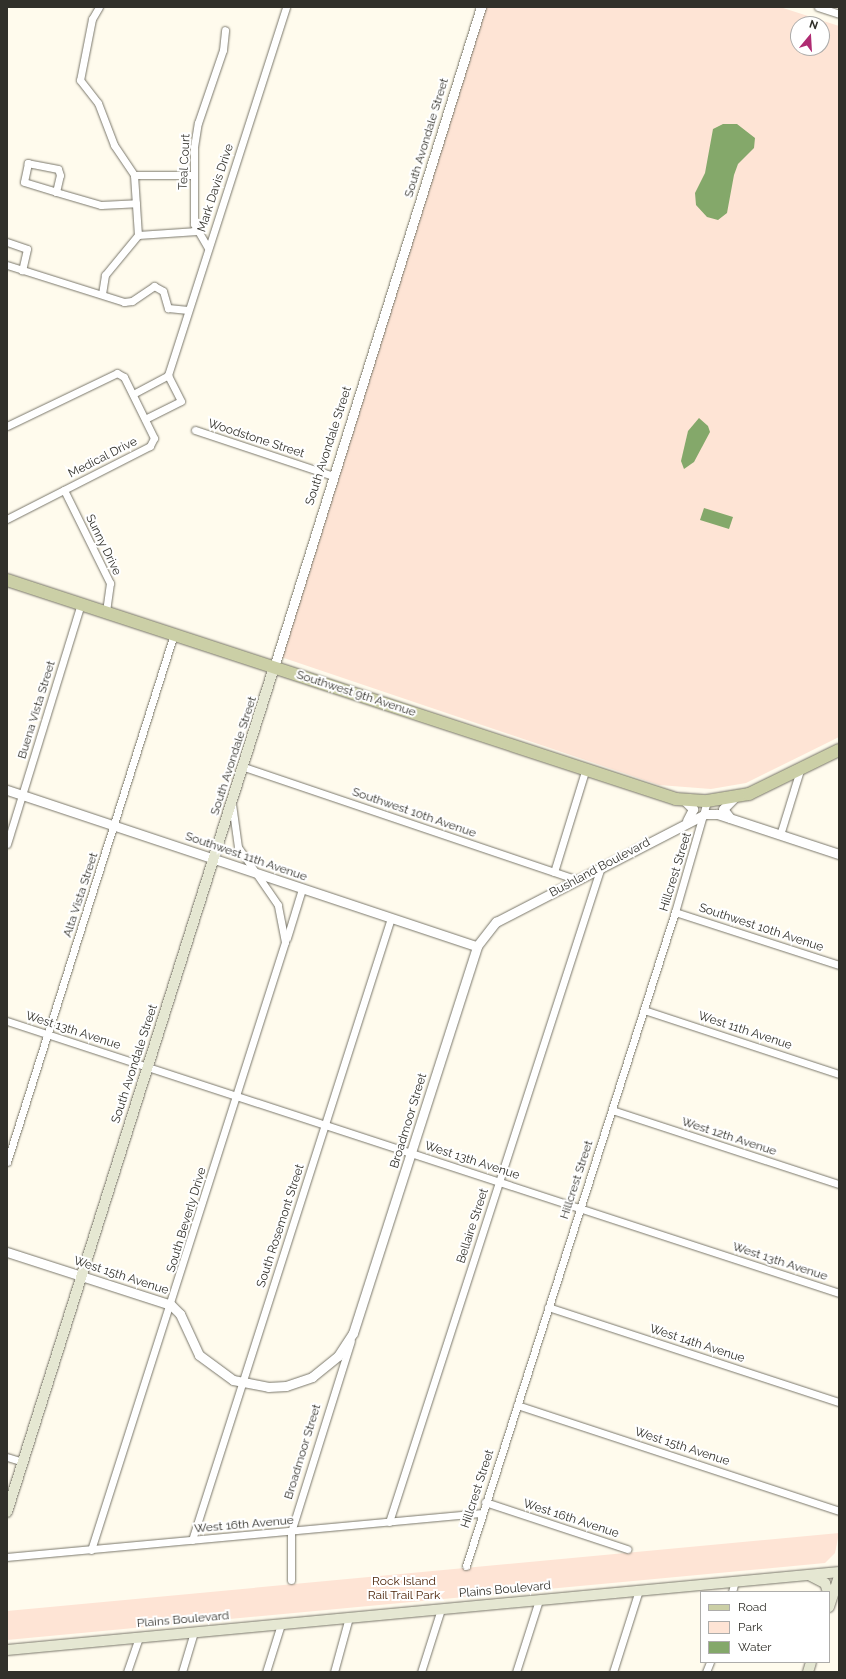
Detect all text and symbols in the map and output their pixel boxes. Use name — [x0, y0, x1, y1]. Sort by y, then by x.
north arrow — [790, 16, 830, 56]
text: N — [808, 18, 820, 33]
street label: South Avondale Street — [402, 76, 452, 200]
street label: Teal Court — [176, 133, 194, 191]
street label: Mark Davis Drive — [195, 142, 237, 234]
street label: South Avondale Street — [303, 385, 355, 507]
street label: Woodstone Street — [206, 417, 306, 461]
street label: Medical Drive — [66, 434, 140, 482]
street label: Sunny Drive — [82, 512, 124, 578]
street label: Buena Vista Street — [15, 659, 59, 761]
street label: Southwest 9th Avenue — [294, 668, 418, 720]
street label: South Avondale Street — [208, 695, 260, 817]
street label: Southwest 10th Avenue — [350, 785, 478, 841]
street label: Southwest 11th Avenue — [183, 829, 309, 885]
street label: Hillcrest Street — [657, 831, 695, 913]
street label: Bushland Boulevard — [547, 835, 653, 901]
street label: Alta Vista Street — [60, 851, 102, 939]
street label: Southwest 10th Avenue — [697, 901, 825, 955]
street label: South Avondale Street — [109, 1003, 161, 1125]
street label: West 13th Avenue — [24, 1009, 122, 1053]
street label: West 11th Avenue — [696, 1009, 794, 1053]
street label: Broadmoor Street — [388, 1072, 430, 1170]
street label: West 12th Avenue — [680, 1115, 778, 1159]
street label: West 13th Avenue — [423, 1139, 521, 1183]
street label: Hillcrest Street — [558, 1139, 596, 1221]
street label: South Rosemont Street — [254, 1163, 308, 1289]
street label: South Beverly Drive — [164, 1166, 210, 1274]
street label: Bellaire Street — [454, 1187, 492, 1265]
street label: West 13th Avenue — [731, 1240, 829, 1284]
street label: West 15th Avenue — [71, 1254, 171, 1298]
street label: West 14th Avenue — [647, 1322, 747, 1366]
street label: Broadmoor Street — [282, 1403, 324, 1501]
street label: West 15th Avenue — [632, 1425, 732, 1469]
street label: Hillcrest Street — [459, 1448, 497, 1530]
street label: West 16th Avenue — [521, 1497, 621, 1541]
street label: West 16th Avenue — [193, 1513, 295, 1537]
park label: Rock Island Rail Trail Park — [367, 1575, 441, 1603]
street label: Plains Boulevard — [458, 1579, 552, 1601]
legend — [700, 1591, 830, 1663]
text: Road — [738, 1600, 767, 1614]
street label: Plains Boulevard — [136, 1609, 230, 1631]
text: Park — [738, 1620, 763, 1634]
text: Water — [738, 1640, 772, 1654]

